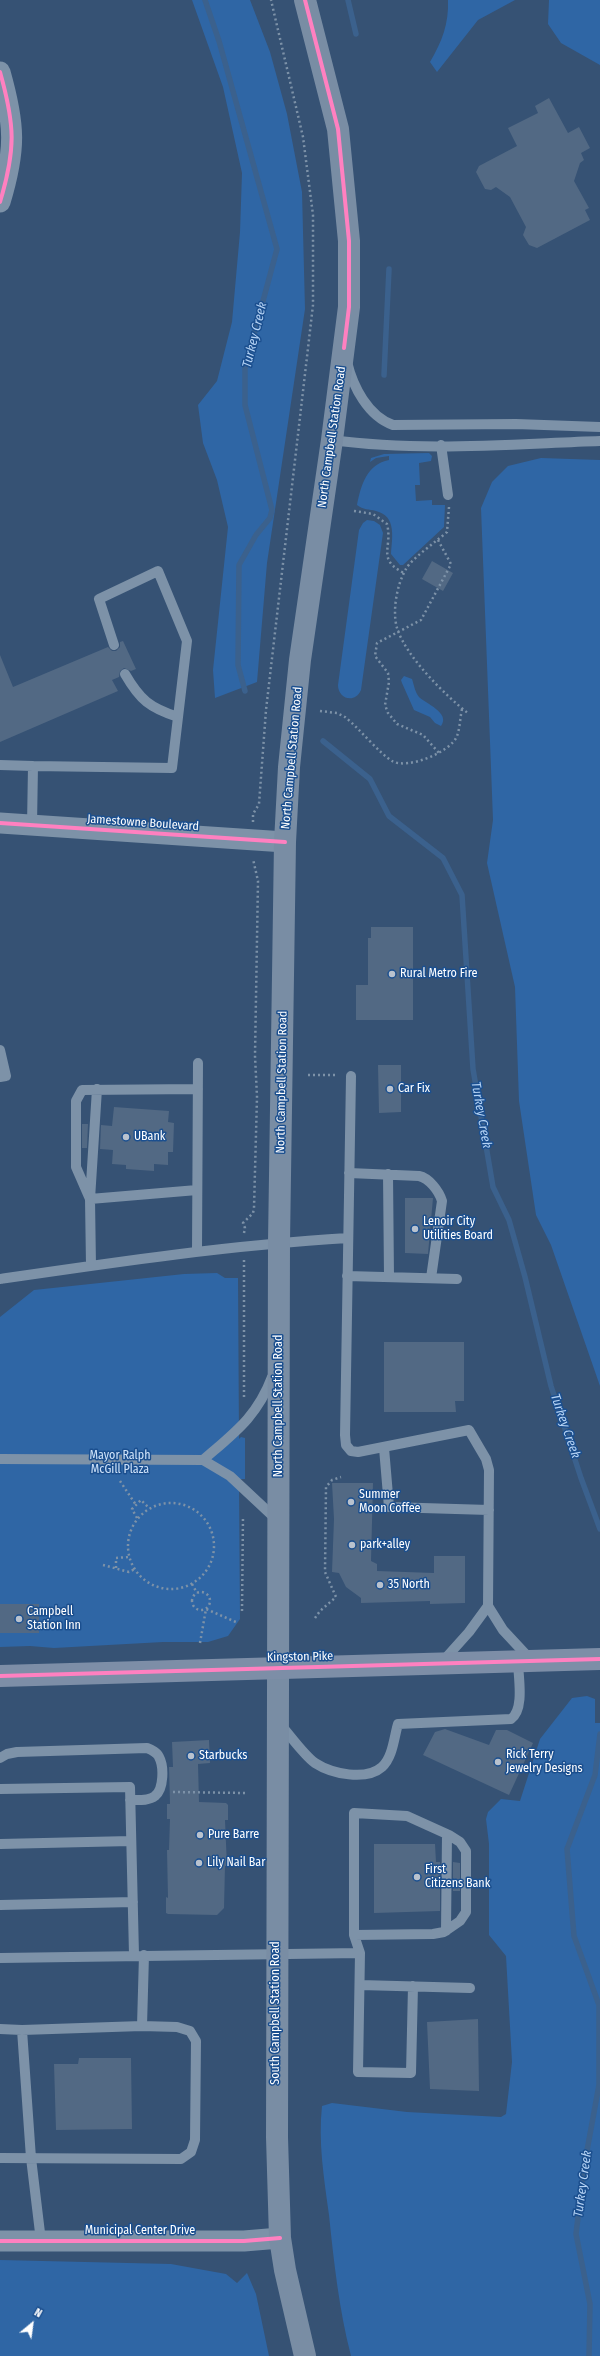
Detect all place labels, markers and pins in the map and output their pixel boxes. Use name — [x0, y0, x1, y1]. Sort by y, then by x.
place label: Rural Metro Fire — [400, 967, 477, 981]
marker: Rural Metro Fire — [387, 969, 397, 979]
place label: Car Fix — [398, 1082, 430, 1096]
marker: Car Fix — [385, 1084, 395, 1094]
place label: UBank — [134, 1130, 165, 1144]
marker: UBank — [121, 1132, 131, 1142]
place label: Lenoir City Utilities Board — [423, 1215, 493, 1243]
marker: Lenoir City Utilities Board — [410, 1224, 420, 1234]
place label: Summer Moon Coffee — [359, 1488, 421, 1516]
marker: Summer Moon Coffee — [346, 1497, 356, 1507]
place label: park+alley — [360, 1538, 410, 1552]
marker: park+alley — [347, 1540, 357, 1550]
place label: 35 North — [388, 1578, 430, 1592]
marker: 35 North — [375, 1580, 385, 1590]
place label: Campbell Station Inn — [27, 1605, 81, 1633]
marker: Campbell Station Inn — [14, 1614, 24, 1624]
place label: Rick Terry Jewelry Designs — [506, 1748, 583, 1776]
place label: Starbucks — [199, 1749, 247, 1763]
marker: Starbucks — [186, 1751, 196, 1761]
marker: Rick Terry Jewelry Designs — [493, 1757, 503, 1767]
place label: Pure Barre — [208, 1828, 259, 1842]
marker: Pure Barre — [195, 1830, 205, 1840]
place label: Lily Nail Bar — [207, 1856, 265, 1870]
marker: Lily Nail Bar — [194, 1858, 204, 1868]
place label: First Citizens Bank — [425, 1863, 490, 1891]
marker: First Citizens Bank — [412, 1872, 422, 1882]

